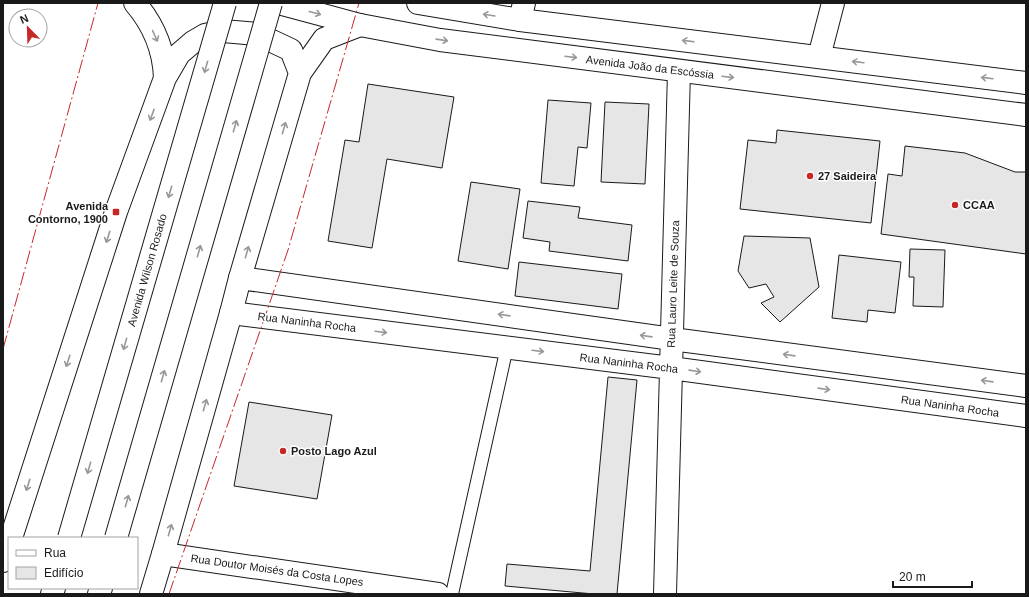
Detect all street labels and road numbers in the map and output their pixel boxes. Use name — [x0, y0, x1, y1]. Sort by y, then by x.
street label: Avenida João da Escóssia — [585, 53, 716, 81]
street label: Avenida Wilson Rosado — [125, 212, 169, 328]
street label: Rua Lauro Leite de Souza — [665, 219, 681, 348]
street label: Rua Naninha Rocha — [257, 310, 358, 334]
street label: Rua Naninha Rocha — [579, 351, 680, 375]
street label: Rua Naninha Rocha — [900, 393, 1001, 419]
street label: Rua Doutor Moisés da Costa Lopes — [190, 552, 365, 588]

